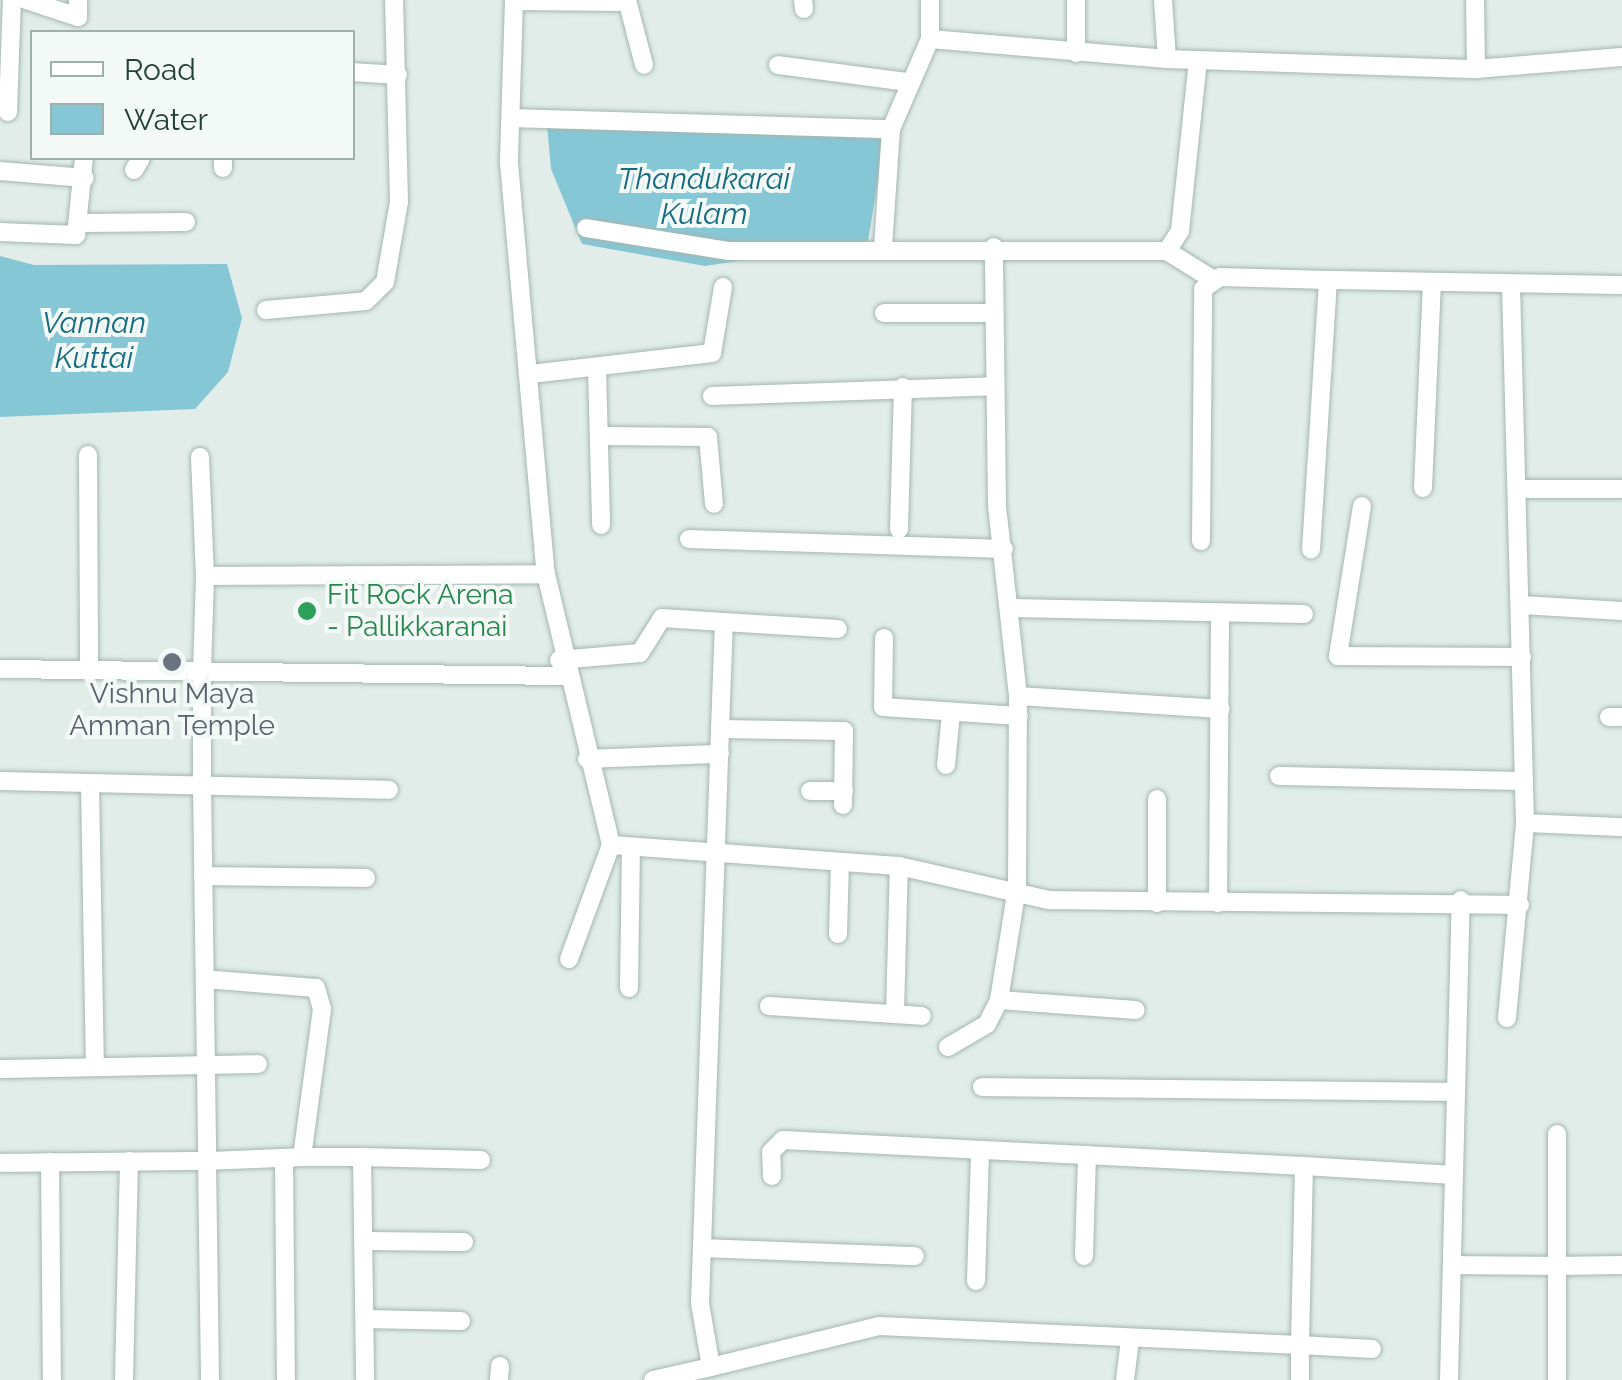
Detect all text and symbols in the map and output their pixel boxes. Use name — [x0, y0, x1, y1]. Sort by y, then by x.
legend — [30, 30, 355, 160]
text: Road — [124, 52, 196, 87]
text: Water — [124, 102, 208, 137]
water label: Thandukarai Kulam — [618, 161, 790, 232]
water label: Vannan Kuttai — [42, 305, 146, 376]
place label: Fit Rock Arena - Pallikkaranai — [327, 578, 514, 644]
marker: Fit Rock Arena - Pallikkaranai — [296, 600, 318, 622]
marker: Vishnu Maya Amman Temple — [161, 651, 183, 673]
place label: Vishnu Maya Amman Temple — [69, 677, 275, 743]

